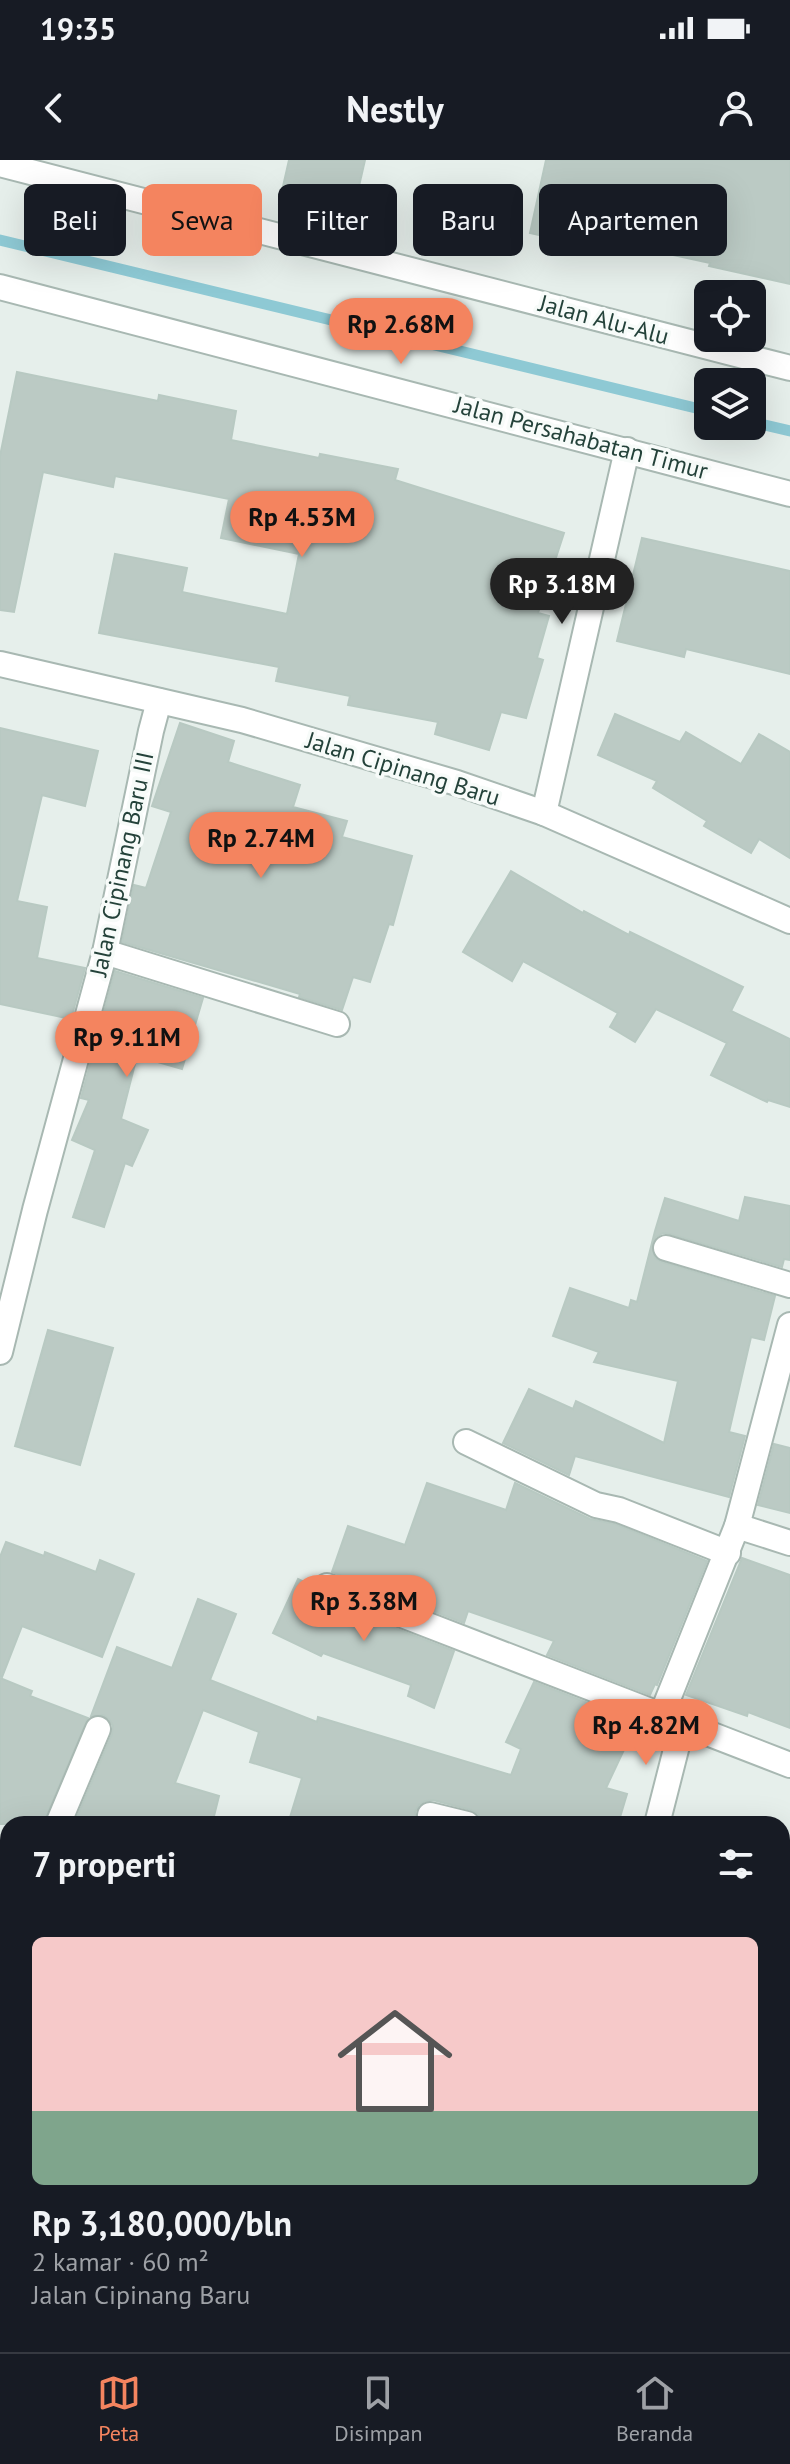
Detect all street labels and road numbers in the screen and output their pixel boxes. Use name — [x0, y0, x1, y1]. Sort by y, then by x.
street label: Jalan Alu-Alu — [535, 287, 672, 352]
street label: Jalan Persahabatan Timur — [450, 388, 711, 486]
street label: Jalan Cipinang Baru — [301, 724, 504, 813]
street label: Jalan Cipinang Baru III — [82, 749, 160, 980]

